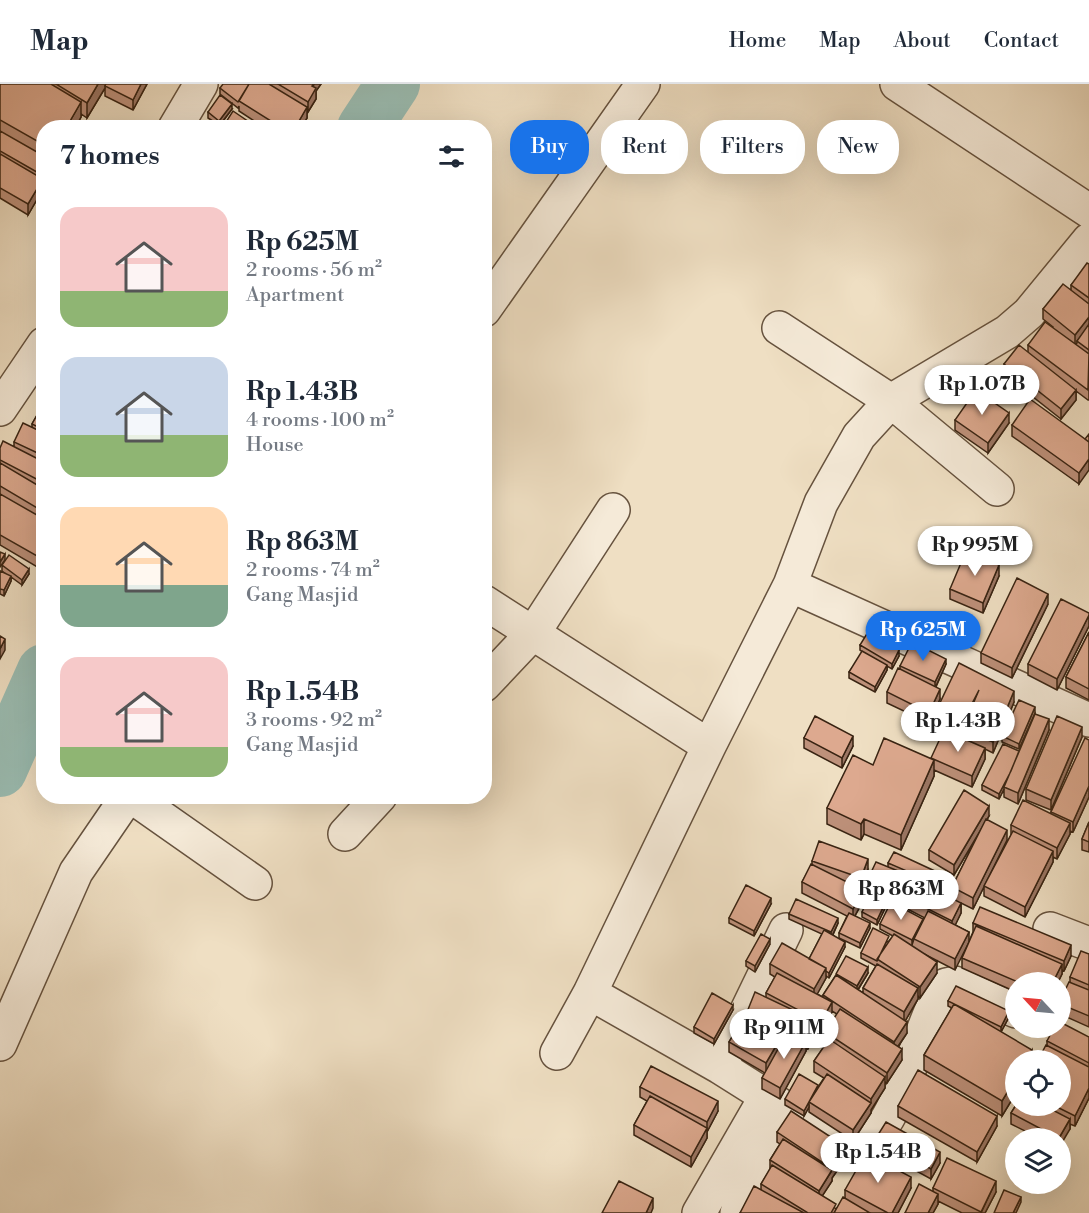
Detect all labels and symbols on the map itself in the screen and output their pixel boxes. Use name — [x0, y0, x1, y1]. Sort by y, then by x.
pin: Rp 1.07B — [920, 365, 1044, 416]
pin: Rp 995M — [920, 526, 1030, 577]
pin: Rp 625M — [868, 611, 978, 662]
pin: Rp 1.43B — [896, 702, 1020, 753]
pin: Rp 863M — [846, 870, 956, 921]
north arrow — [1005, 972, 1071, 1038]
pin: Rp 911M — [729, 1009, 839, 1060]
pin: Rp 1.54B — [816, 1133, 940, 1184]

